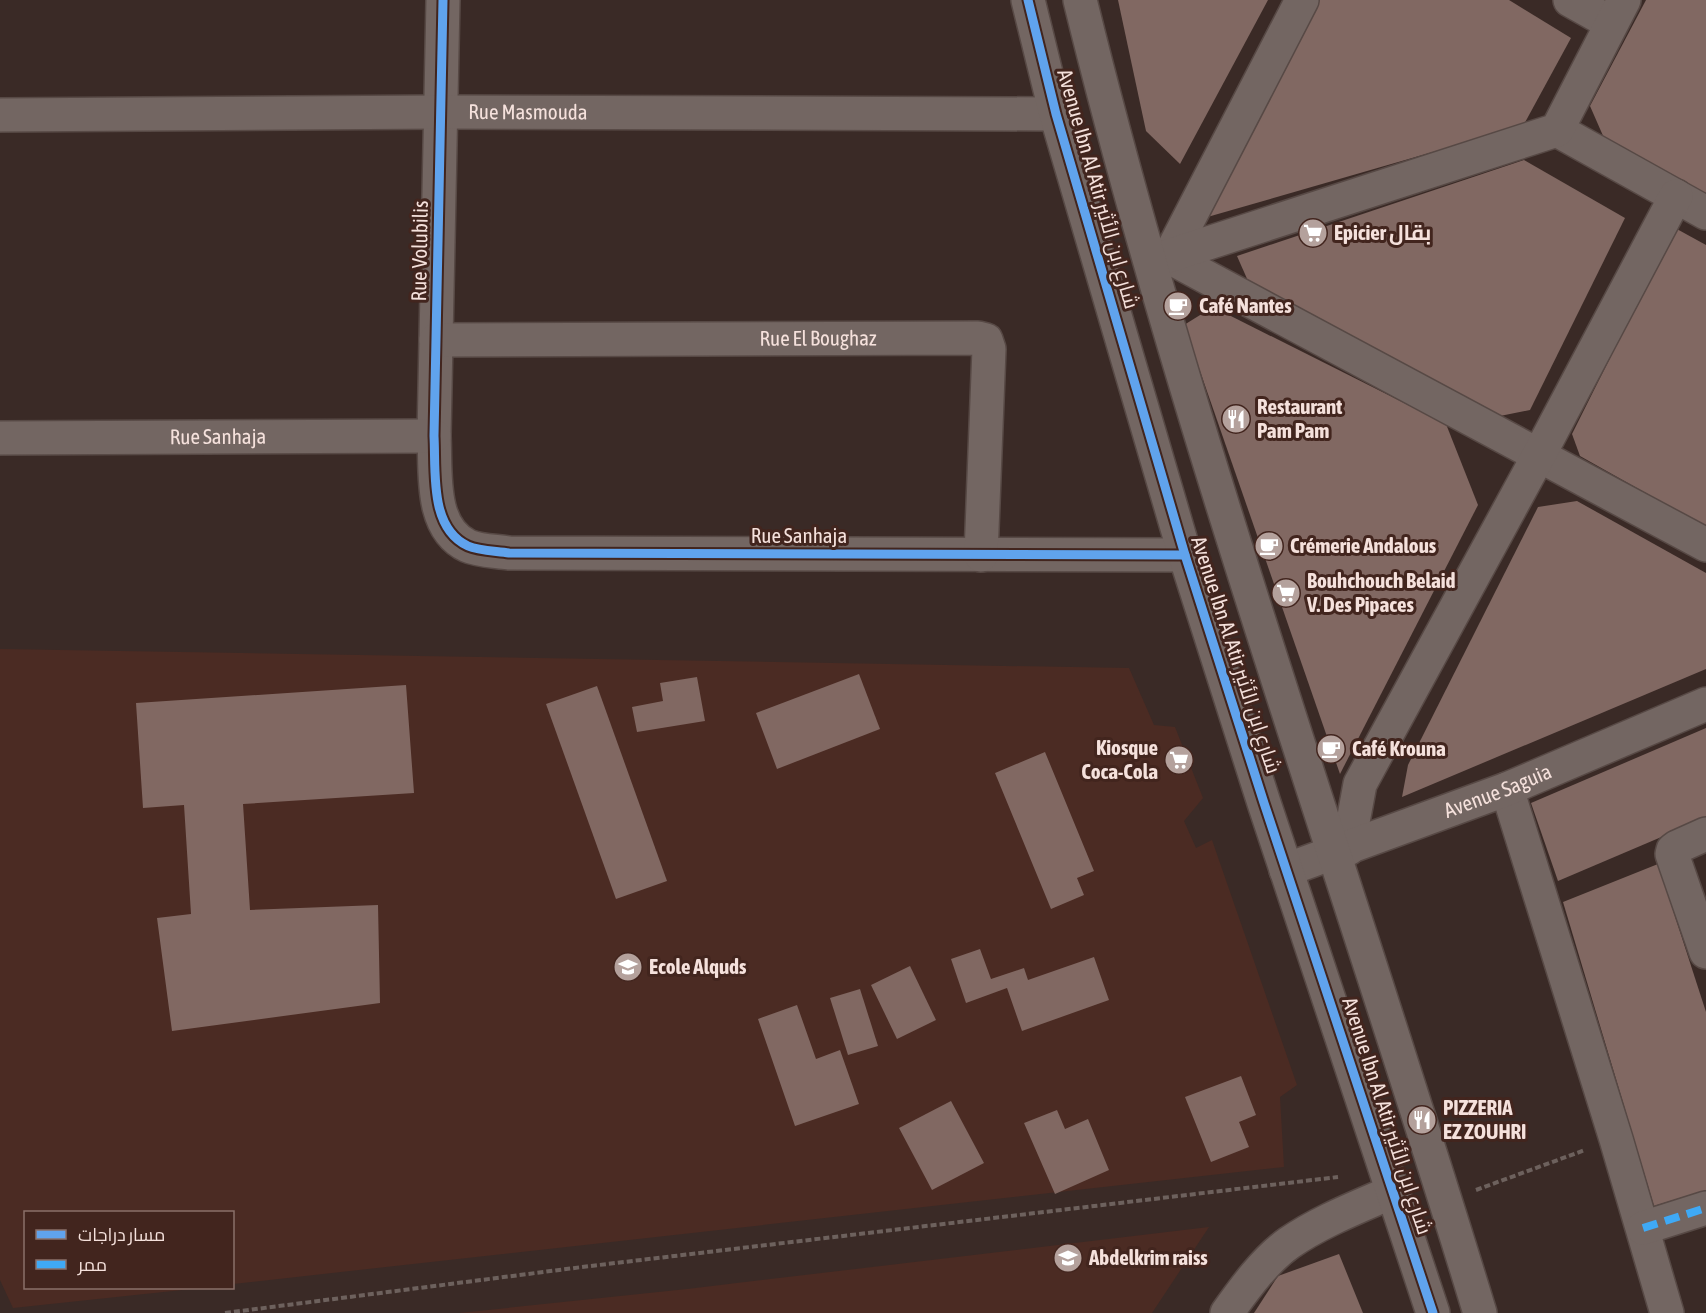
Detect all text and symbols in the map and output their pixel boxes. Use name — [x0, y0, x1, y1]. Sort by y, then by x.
street label: Avenue Ibn Al Atir شارع ابن الأثير — [1050, 66, 1145, 312]
street label: Rue Masmouda — [468, 99, 588, 123]
street label: Rue Volubilis — [406, 200, 432, 302]
supermarket icon: Epicier بقال — [1297, 217, 1329, 249]
place label: Epicier بقال — [1334, 220, 1431, 245]
cafe icon: Café Nantes — [1162, 290, 1194, 322]
place label: Café Nantes — [1199, 293, 1292, 317]
street label: Rue El Boughaz — [759, 325, 877, 350]
place label: Restaurant Pam Pam — [1257, 394, 1342, 442]
restaurant icon: Restaurant Pam Pam — [1220, 403, 1252, 435]
street label: Rue Sanhaja — [170, 424, 266, 448]
street label: Rue Sanhaja — [751, 523, 847, 547]
cafe icon: Crémerie Andalous — [1253, 530, 1285, 562]
street label: Avenue Ibn Al Atir شارع ابن الأثير — [1184, 533, 1287, 777]
place label: Crémerie Andalous — [1290, 533, 1437, 557]
place label: Bouhchouch Belaid V. Des Pipaces — [1306, 568, 1456, 616]
supermarket icon: Bouhchouch Belaid V. Des Pipaces — [1270, 577, 1302, 609]
cafe icon: Café Krouna — [1315, 733, 1347, 765]
place label: Kiosque Coca-Cola — [1081, 735, 1158, 783]
place label: Café Krouna — [1352, 736, 1446, 760]
supermarket icon: Kiosque Coca-Cola — [1163, 744, 1195, 776]
street label: Avenue Saguia — [1440, 758, 1555, 822]
school or university icon: Ecole Alquds — [612, 951, 644, 983]
place label: Ecole Alquds — [649, 954, 747, 978]
street label: Avenue Ibn Al Atir شارع ابن الأثير — [1335, 994, 1438, 1238]
place label: PIZZERIA EZ ZOUHRI — [1443, 1095, 1526, 1143]
restaurant icon: PIZZERIA EZ ZOUHRI — [1406, 1104, 1438, 1136]
legend — [24, 1211, 234, 1289]
text: مسار دراجات — [78, 1224, 165, 1246]
school or university icon: Abdelkrim raiss — [1052, 1242, 1084, 1274]
place label: Abdelkrim raiss — [1088, 1245, 1208, 1269]
text: ممر — [77, 1254, 107, 1276]

